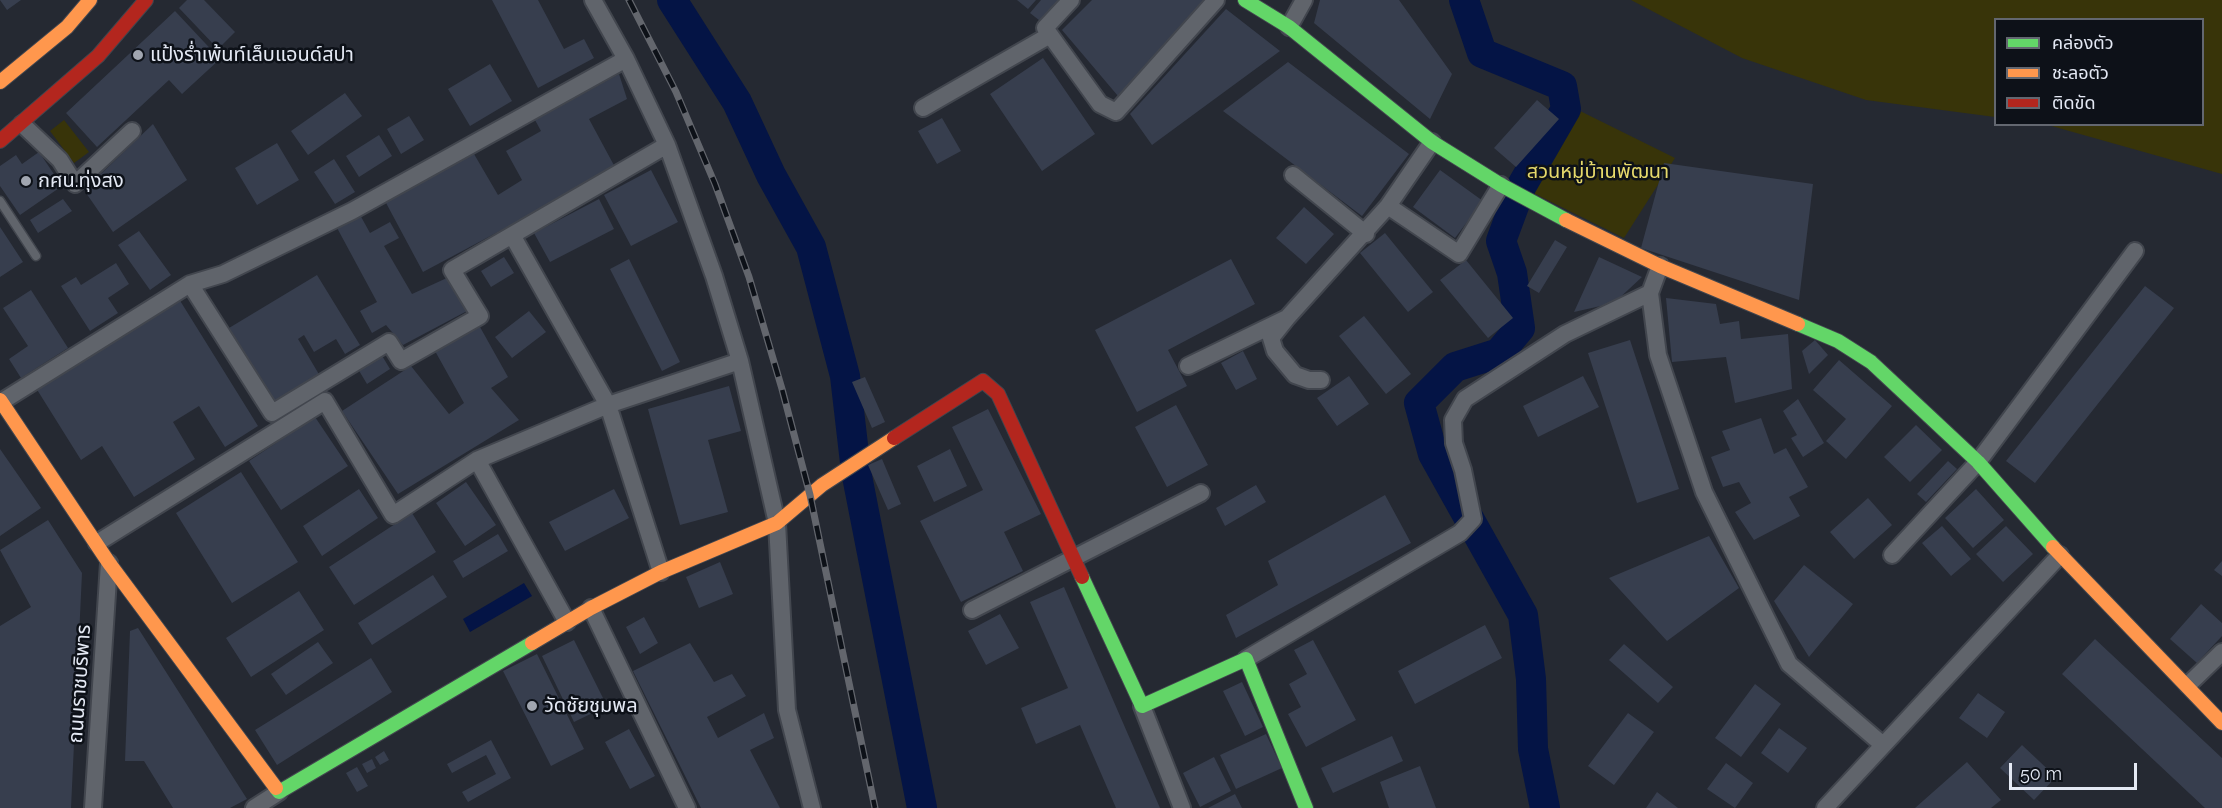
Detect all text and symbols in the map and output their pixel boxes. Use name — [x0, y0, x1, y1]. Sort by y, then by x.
legend — [1994, 18, 2204, 126]
text: คล่องตัว — [2052, 32, 2114, 53]
place label: แป้งร่ำเพ้นท์เล็บแอนด์สปา — [150, 43, 354, 67]
marker: แป้งร่ำเพ้นท์เล็บแอนด์สปา — [131, 48, 145, 62]
text: ชะลอตัว — [2052, 62, 2109, 83]
text: ติดขัด — [2052, 92, 2095, 113]
park label: สวนหมู่บ้านพัฒนา — [1527, 160, 1669, 184]
place label: กศน.ทุ่งสง — [38, 169, 124, 193]
marker: กศน.ทุ่งสง — [19, 174, 33, 188]
street label: ถนนราชบริพาร — [64, 624, 96, 744]
place label: วัดชัยชุมพล — [544, 694, 638, 718]
marker: วัดชัยชุมพล — [525, 699, 539, 713]
scale bar — [2012, 751, 2140, 789]
text: 50 m — [2020, 763, 2062, 784]

